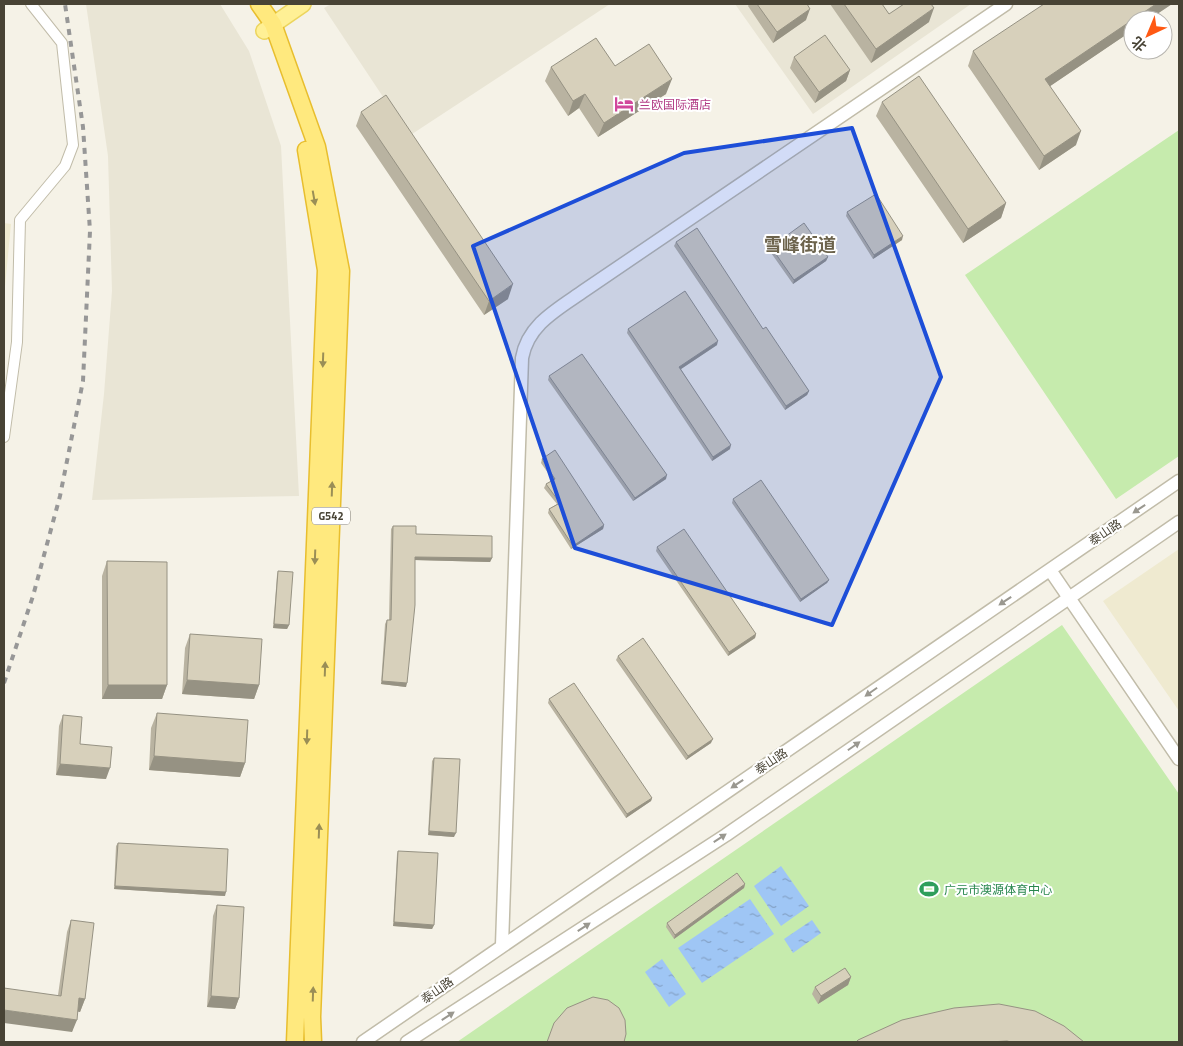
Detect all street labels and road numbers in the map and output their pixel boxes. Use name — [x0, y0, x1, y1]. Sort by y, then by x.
road number: G542 — [312, 508, 350, 524]
street label: 泰山路 — [1085, 514, 1125, 550]
street label: 泰山路 — [751, 743, 791, 779]
street label: 泰山路 — [417, 972, 457, 1008]

